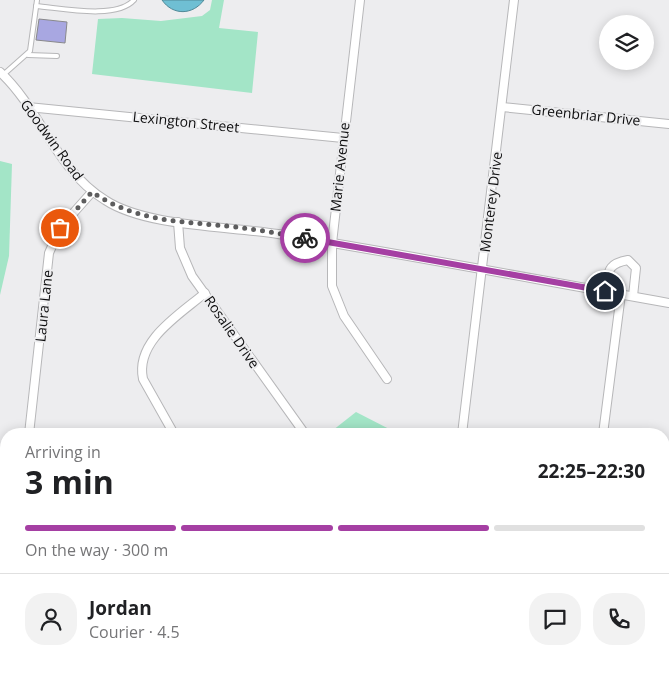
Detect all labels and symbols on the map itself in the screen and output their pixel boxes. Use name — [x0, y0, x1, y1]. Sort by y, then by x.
street label: Goodwin Road — [17, 95, 88, 184]
street label: Greenbriar Drive — [531, 99, 642, 130]
street label: Lexington Street — [132, 106, 240, 137]
street label: Marie Avenue — [325, 121, 354, 213]
street label: Monterey Drive — [475, 151, 506, 253]
pin — [39, 207, 81, 249]
courier — [280, 213, 330, 263]
street label: Laura Lane — [30, 269, 57, 343]
pin — [584, 270, 626, 312]
street label: Rosalie Drive — [200, 292, 264, 372]

